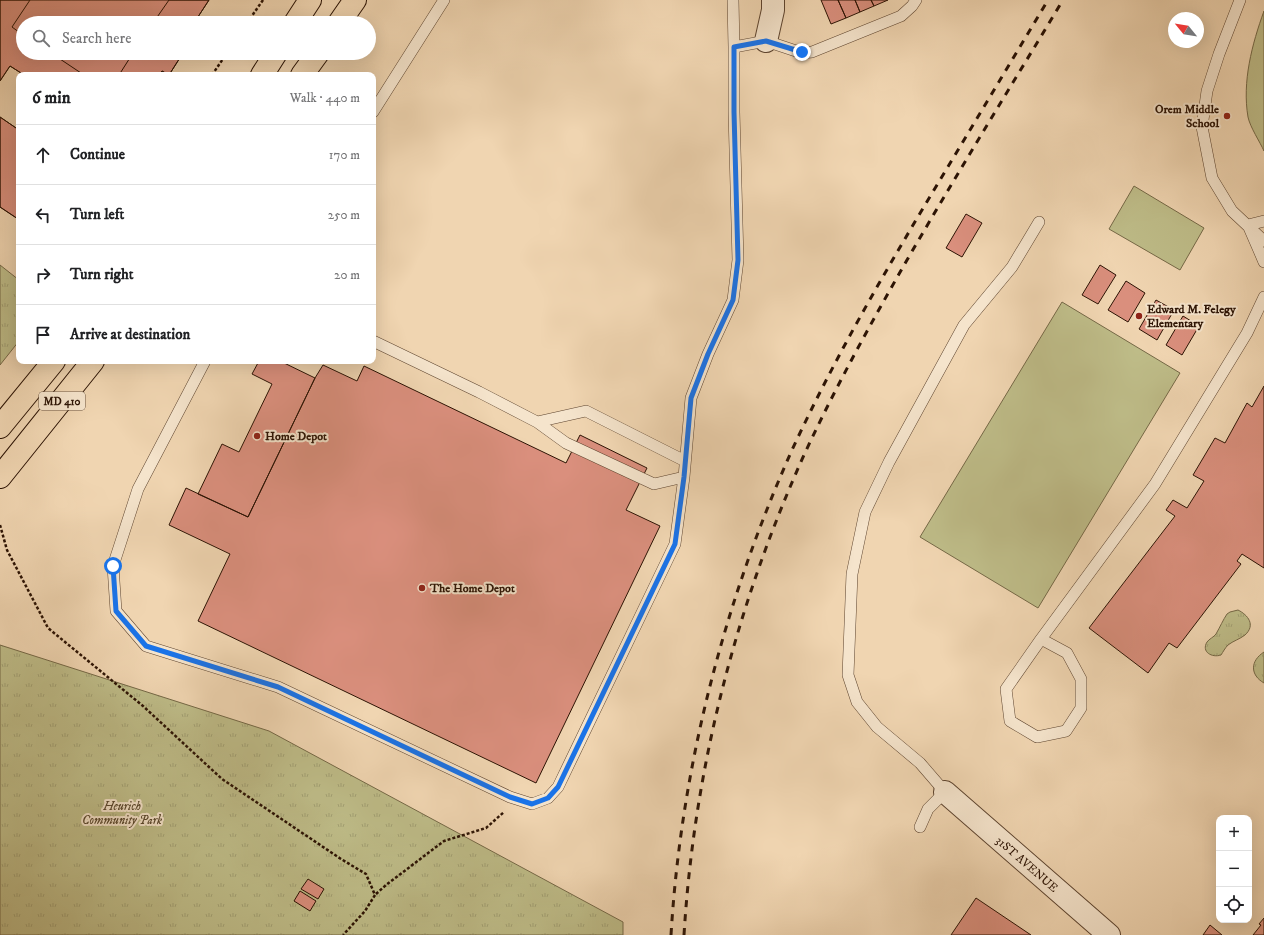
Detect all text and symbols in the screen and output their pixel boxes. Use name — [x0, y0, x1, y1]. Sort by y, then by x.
north arrow — [1168, 12, 1204, 48]
search box — [16, 16, 376, 60]
icon: search — [30, 27, 52, 49]
text: Search here — [62, 29, 131, 48]
route end — [793, 43, 811, 61]
text: 6 min — [32, 87, 71, 109]
text: Walk · 440 m — [290, 90, 360, 106]
place label: Orem Middle School — [1155, 102, 1219, 131]
marker: Orem Middle School — [1222, 111, 1232, 121]
icon: ahead — [32, 144, 54, 166]
text: Continue — [70, 145, 125, 164]
text: 170 m — [329, 147, 360, 163]
icon: left — [32, 204, 54, 226]
text: Turn left — [70, 205, 124, 224]
text: 250 m — [328, 207, 360, 223]
icon: right — [32, 264, 54, 286]
text: Turn right — [70, 265, 133, 284]
text: 20 m — [334, 267, 360, 283]
place label: Edward M. Felegy Elementary — [1147, 302, 1236, 331]
marker: Edward M. Felegy Elementary — [1134, 311, 1144, 321]
icon: arrive — [32, 324, 54, 346]
text: Arrive at destination — [70, 325, 190, 344]
road number: MD 410 — [39, 392, 85, 410]
place label: Home Depot — [265, 429, 327, 444]
marker: Home Depot — [252, 431, 262, 441]
route start — [104, 557, 122, 575]
place label: The Home Depot — [429, 581, 515, 596]
marker: The Home Depot — [417, 583, 427, 593]
park label: Heurich Community Park — [82, 799, 162, 828]
map controls — [1216, 815, 1252, 923]
button: + — [1216, 815, 1252, 851]
street label: 31ST AVENUE — [992, 833, 1061, 896]
button: − — [1216, 851, 1252, 887]
button: locate — [1216, 887, 1252, 923]

